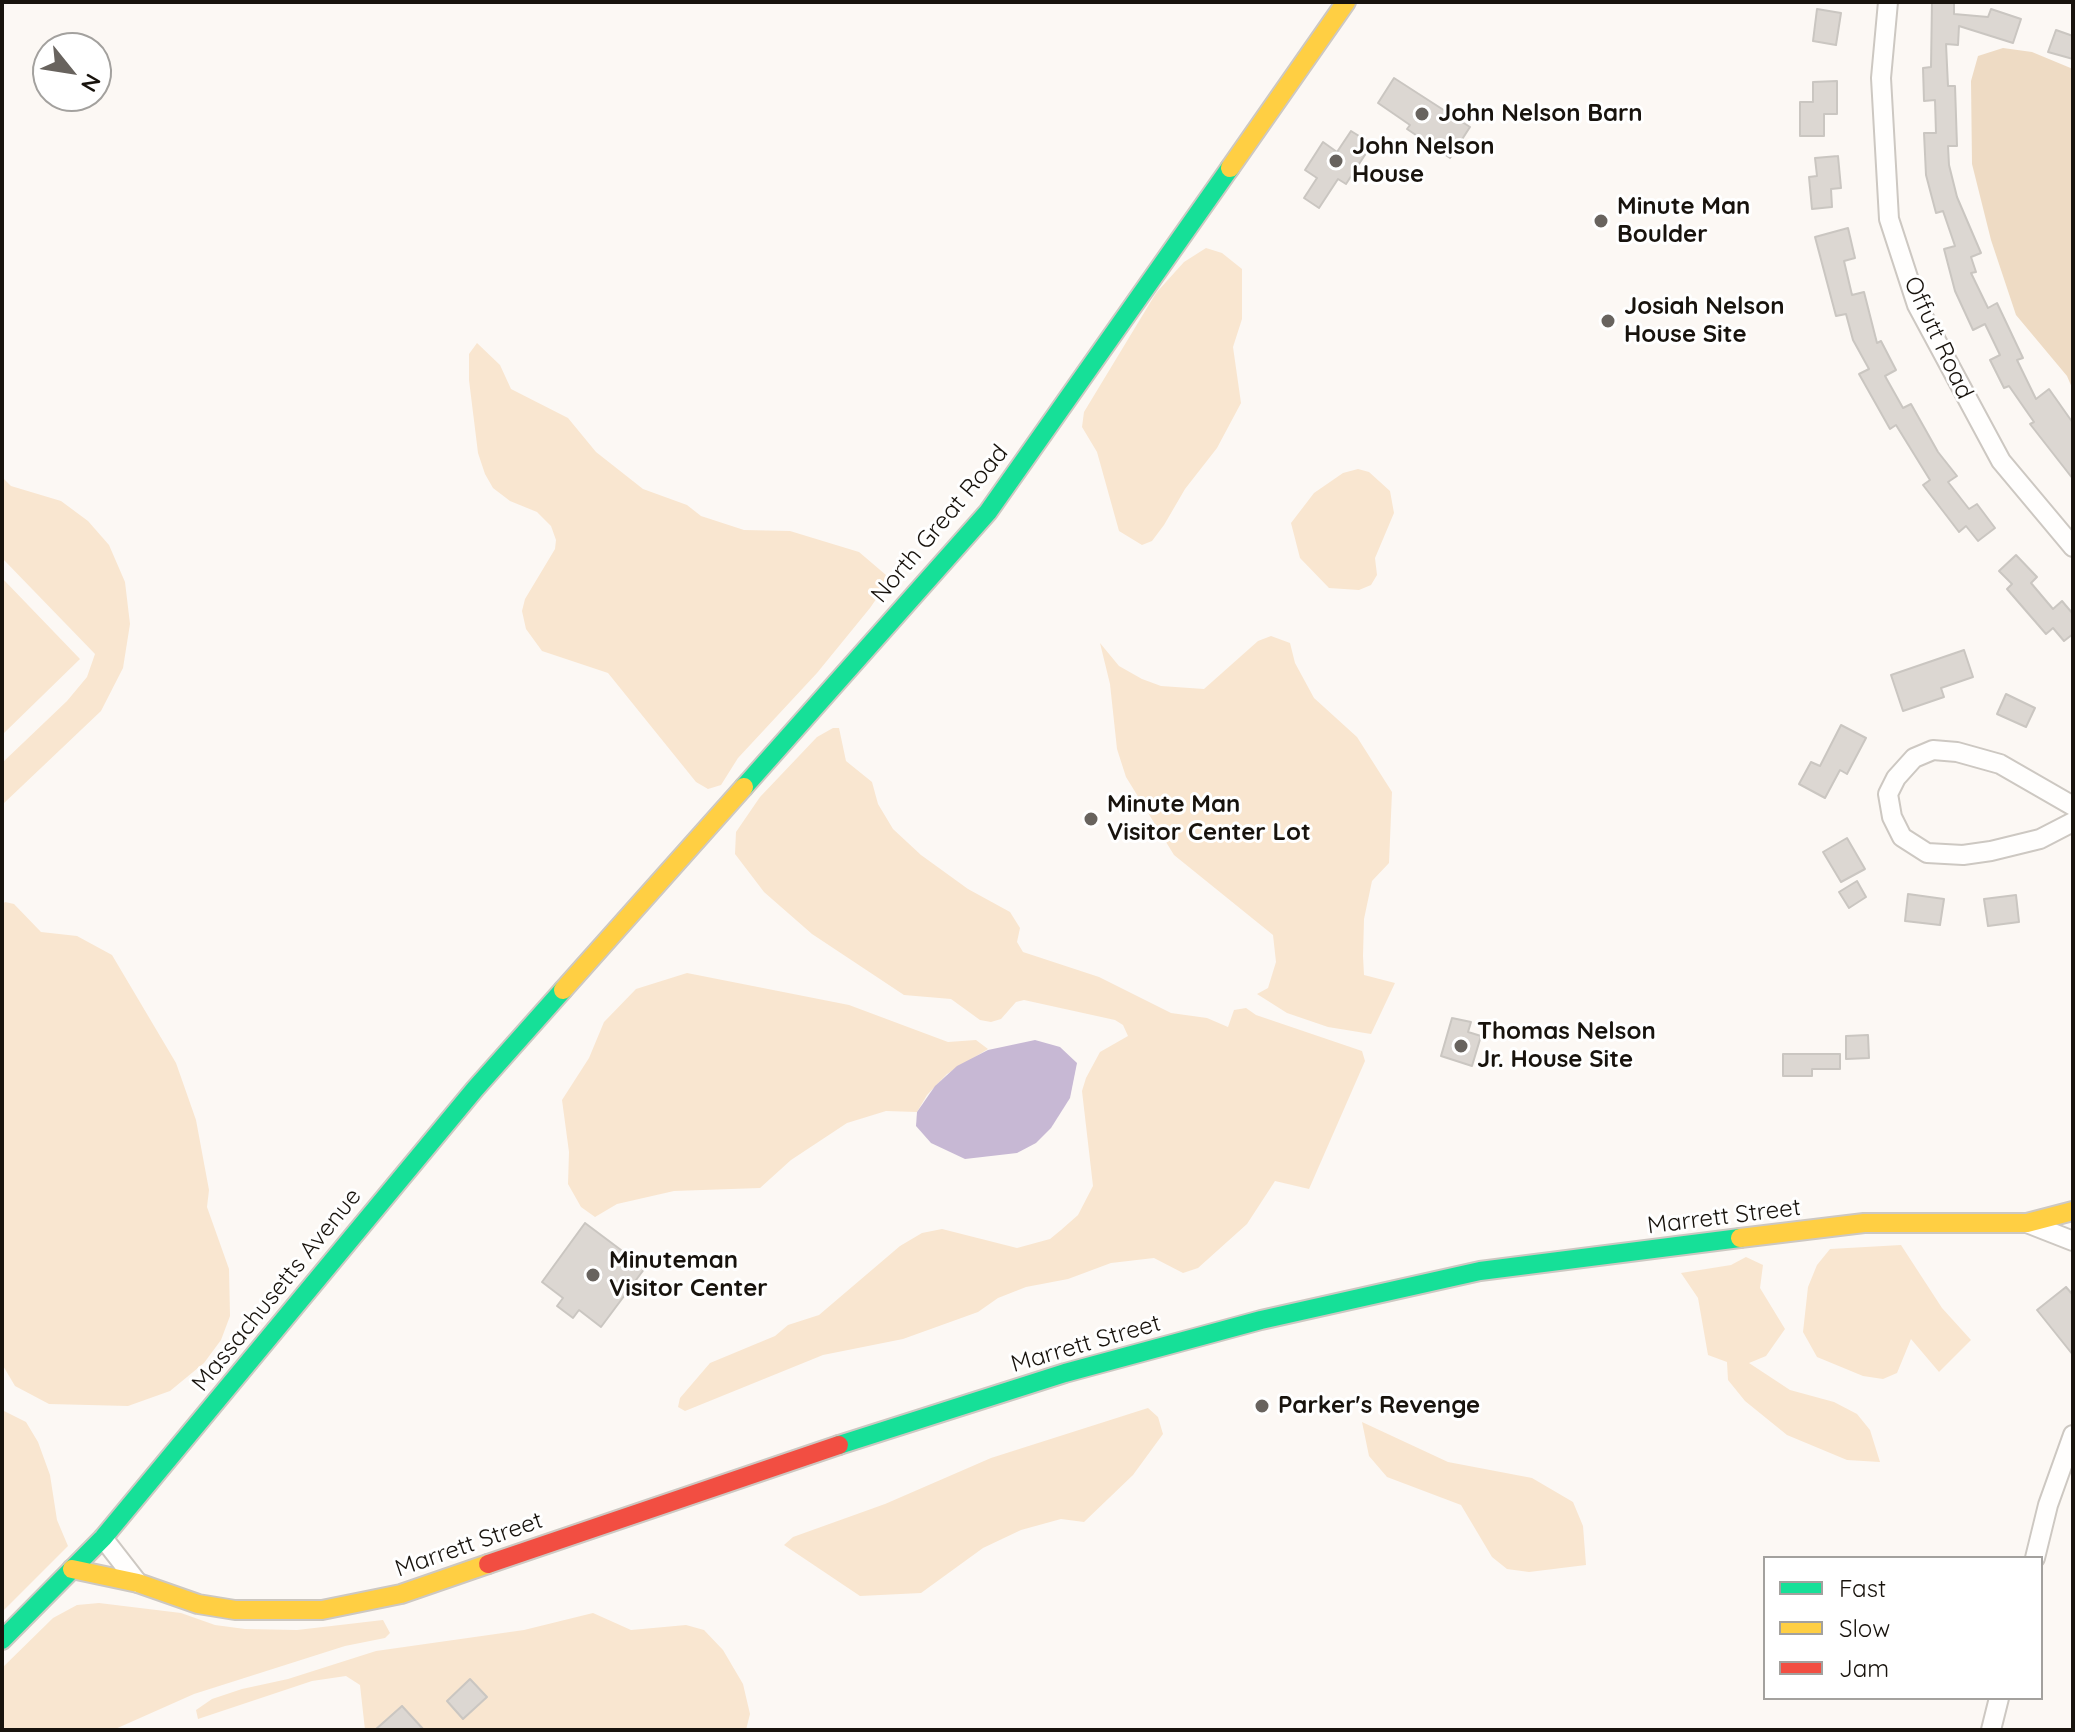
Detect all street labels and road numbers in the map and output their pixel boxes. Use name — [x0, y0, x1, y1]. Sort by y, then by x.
street label: Offutt Road — [1897, 272, 1979, 404]
street label: North Great Road — [866, 439, 1014, 609]
street label: Massachusetts Avenue — [186, 1183, 368, 1397]
street label: Marrett Street — [1646, 1193, 1802, 1241]
street label: Marrett Street — [1008, 1309, 1164, 1379]
street label: Marrett Street — [391, 1506, 547, 1584]

